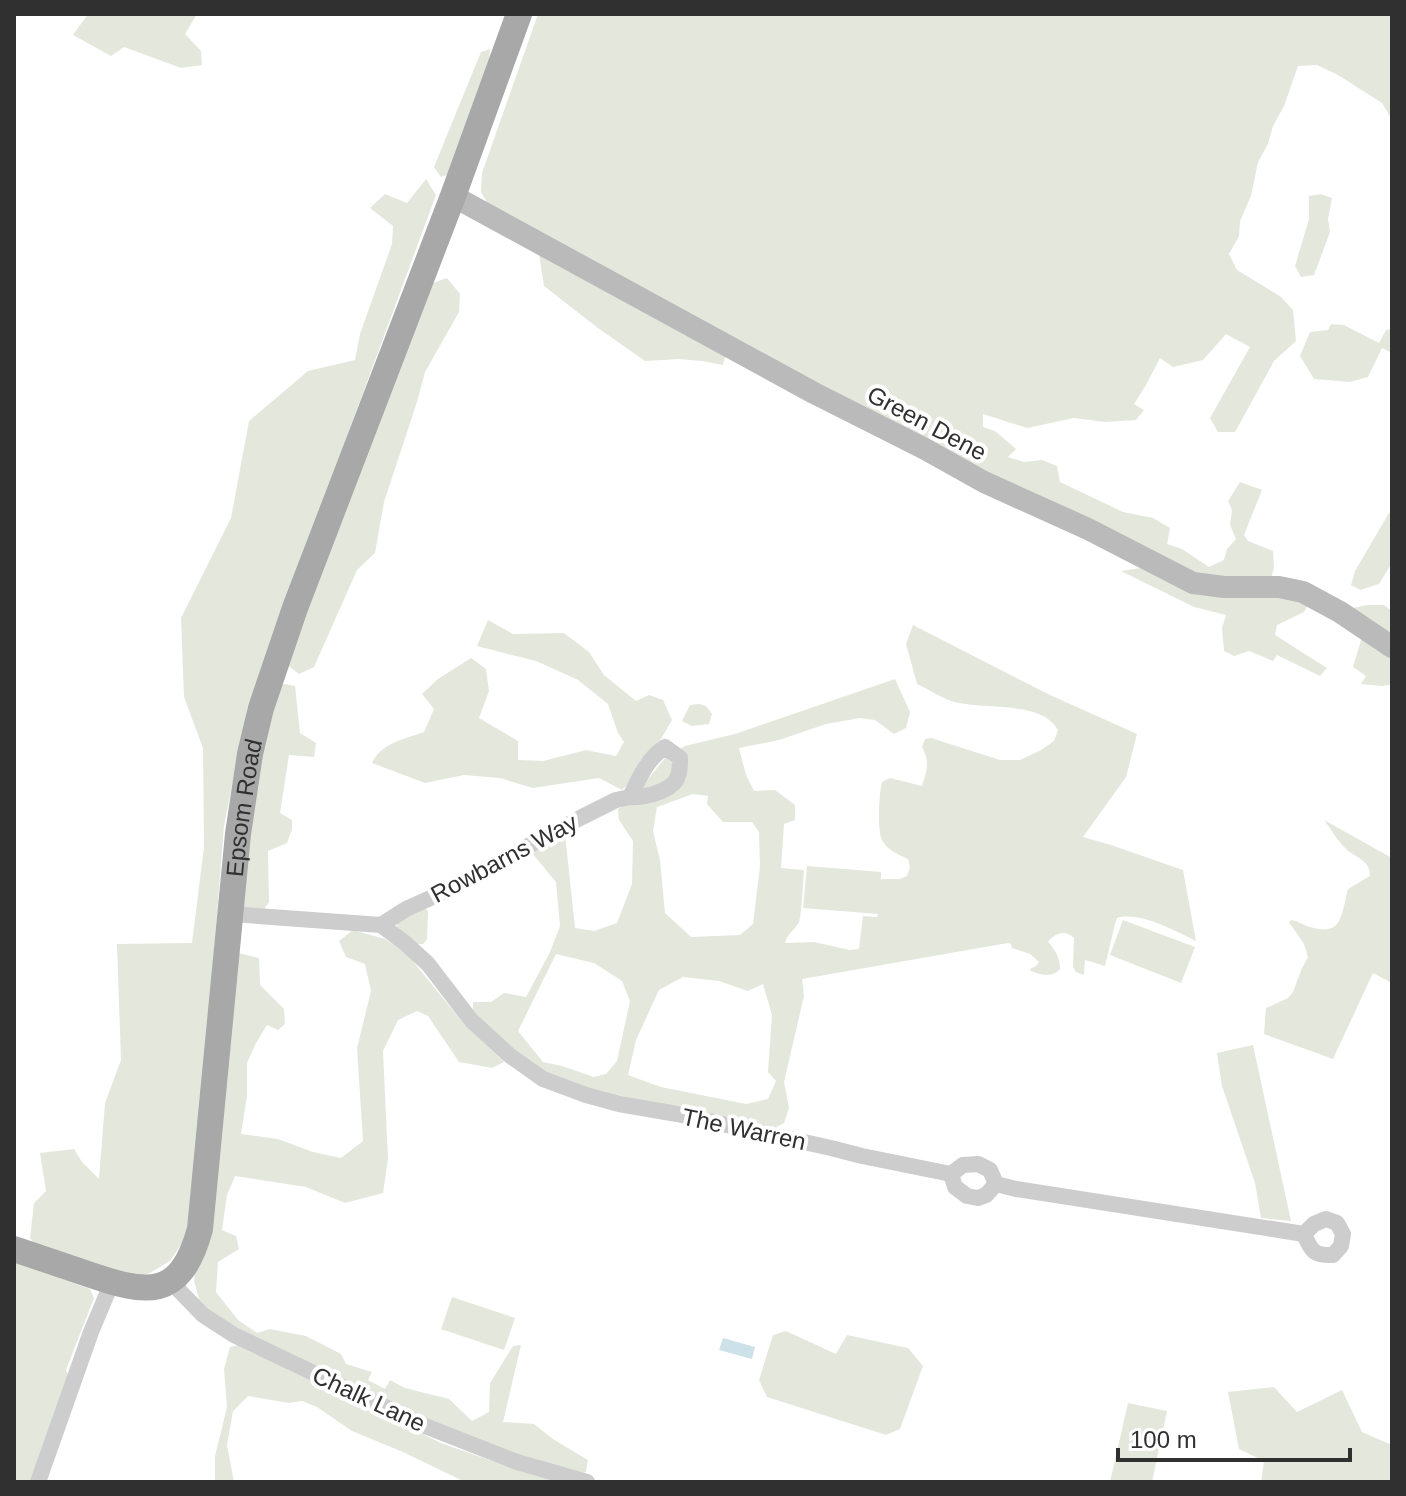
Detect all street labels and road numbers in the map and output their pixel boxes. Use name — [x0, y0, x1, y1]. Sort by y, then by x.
street label: Green Dene — [863, 380, 991, 466]
street label: Epsom Road — [220, 736, 267, 878]
street label: Rowbarns Way — [426, 808, 582, 908]
street label: The Warren — [680, 1103, 808, 1155]
street label: Chalk Lane — [308, 1361, 430, 1437]

